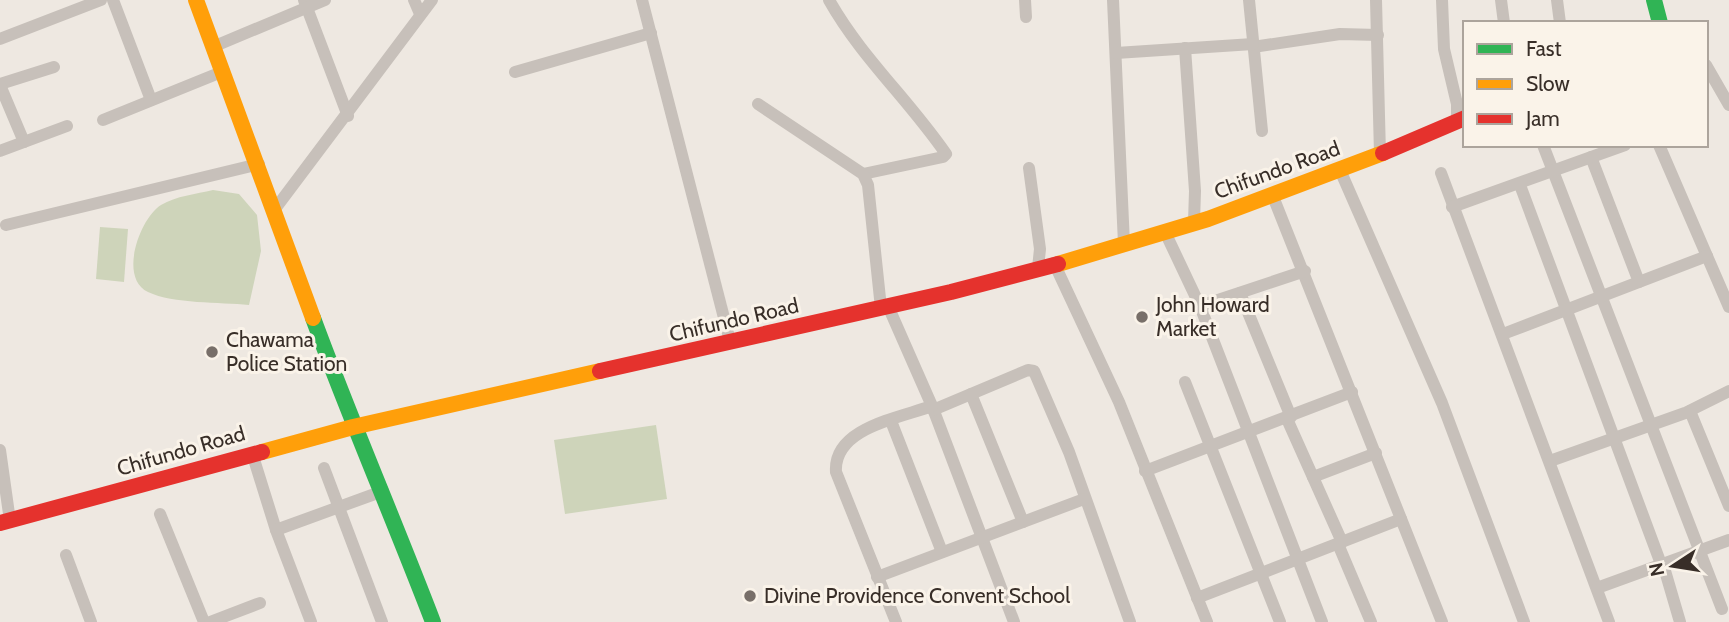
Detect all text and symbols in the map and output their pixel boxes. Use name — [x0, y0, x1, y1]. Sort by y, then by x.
legend — [1463, 21, 1708, 147]
text: Fast — [1526, 36, 1562, 61]
text: Slow — [1526, 71, 1570, 96]
text: Jam — [1525, 106, 1560, 131]
street label: Chifundo Road — [1211, 135, 1343, 204]
street label: Chifundo Road — [667, 292, 801, 347]
place label: John Howard Market — [1155, 292, 1270, 341]
marker: John Howard Market — [1134, 309, 1150, 325]
place label: Chawama Police Station — [226, 327, 347, 376]
marker: Chawama Police Station — [204, 344, 220, 360]
street label: Chifundo Road — [114, 420, 248, 481]
north arrow — [1638, 531, 1708, 601]
text: N — [1644, 560, 1670, 578]
place label: Divine Providence Convent School — [764, 583, 1070, 608]
marker: Divine Providence Convent School — [742, 588, 758, 604]

